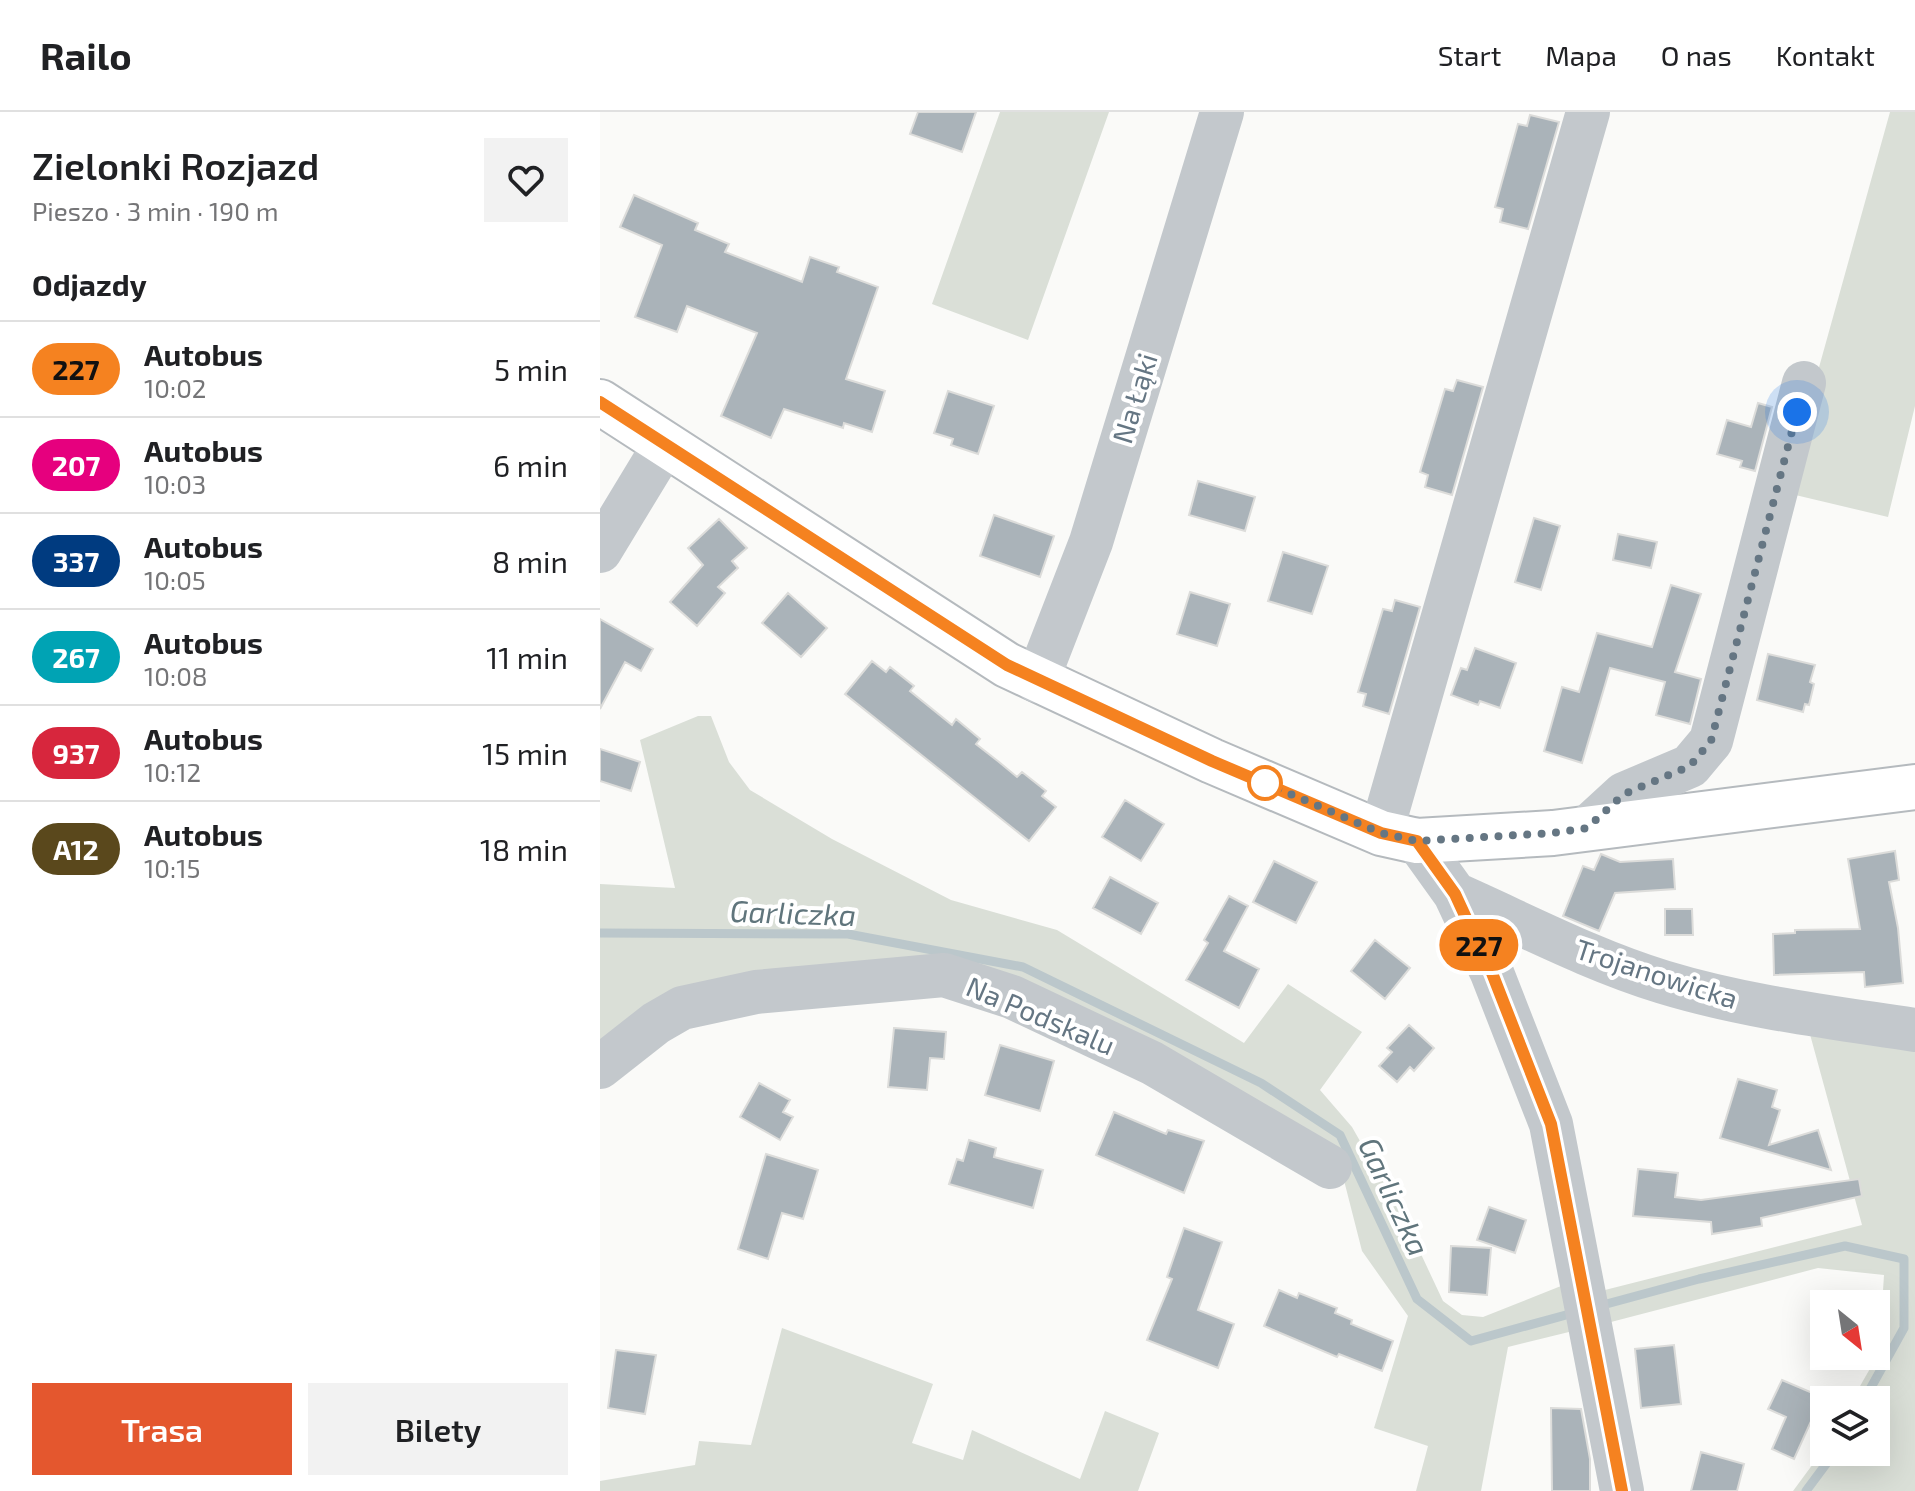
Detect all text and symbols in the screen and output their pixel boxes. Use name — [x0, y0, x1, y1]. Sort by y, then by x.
text: Railo — [40, 32, 132, 78]
text: Start — [1438, 38, 1501, 72]
text: Mapa — [1545, 38, 1617, 72]
text: O nas — [1661, 38, 1732, 72]
text: Kontakt — [1776, 38, 1875, 72]
button: heart — [484, 138, 568, 222]
text: Zielonki Rozjazd — [32, 142, 319, 188]
text: Pieszo · 3 min · 190 m — [32, 195, 278, 226]
text: Odjazdy — [32, 266, 147, 302]
text: Autobus — [144, 336, 263, 372]
street label: Na Łąki — [1104, 349, 1164, 447]
text: 5 min — [494, 351, 568, 387]
text: 227 — [52, 352, 100, 386]
text: 10:02 — [144, 372, 206, 403]
your location — [1777, 392, 1817, 432]
text: Autobus — [144, 432, 263, 468]
text: 6 min — [493, 447, 568, 483]
text: 207 — [52, 448, 100, 482]
text: 10:03 — [144, 468, 206, 499]
text: Autobus — [144, 528, 263, 564]
text: 8 min — [492, 543, 568, 579]
text: 337 — [53, 544, 99, 578]
text: 10:05 — [144, 564, 206, 595]
text: Autobus — [144, 624, 263, 660]
text: 11 min — [486, 639, 568, 675]
text: 267 — [52, 640, 100, 674]
text: 10:08 — [144, 660, 208, 691]
text: Autobus — [144, 720, 263, 756]
text: 15 min — [482, 735, 568, 771]
text: 937 — [52, 736, 100, 770]
text: 10:12 — [144, 756, 201, 787]
unlabelled marker — [1248, 766, 1282, 800]
text: Autobus — [144, 816, 263, 852]
text: 18 min — [480, 831, 568, 867]
text: A12 — [53, 832, 99, 866]
text: 10:15 — [144, 852, 200, 883]
water label: Garliczka — [729, 892, 857, 932]
line badge: 227 — [1433, 919, 1525, 971]
text: 227 — [1455, 928, 1503, 962]
street label: Trojanowicka — [1572, 931, 1742, 1015]
street label: Na Podskalu — [962, 969, 1120, 1061]
water label: Garliczka — [1352, 1131, 1438, 1261]
north arrow — [1810, 1290, 1890, 1370]
map controls — [1810, 1290, 1890, 1466]
button: Trasa — [32, 1383, 292, 1475]
button: Bilety — [308, 1383, 568, 1475]
button: layers — [1810, 1386, 1890, 1466]

